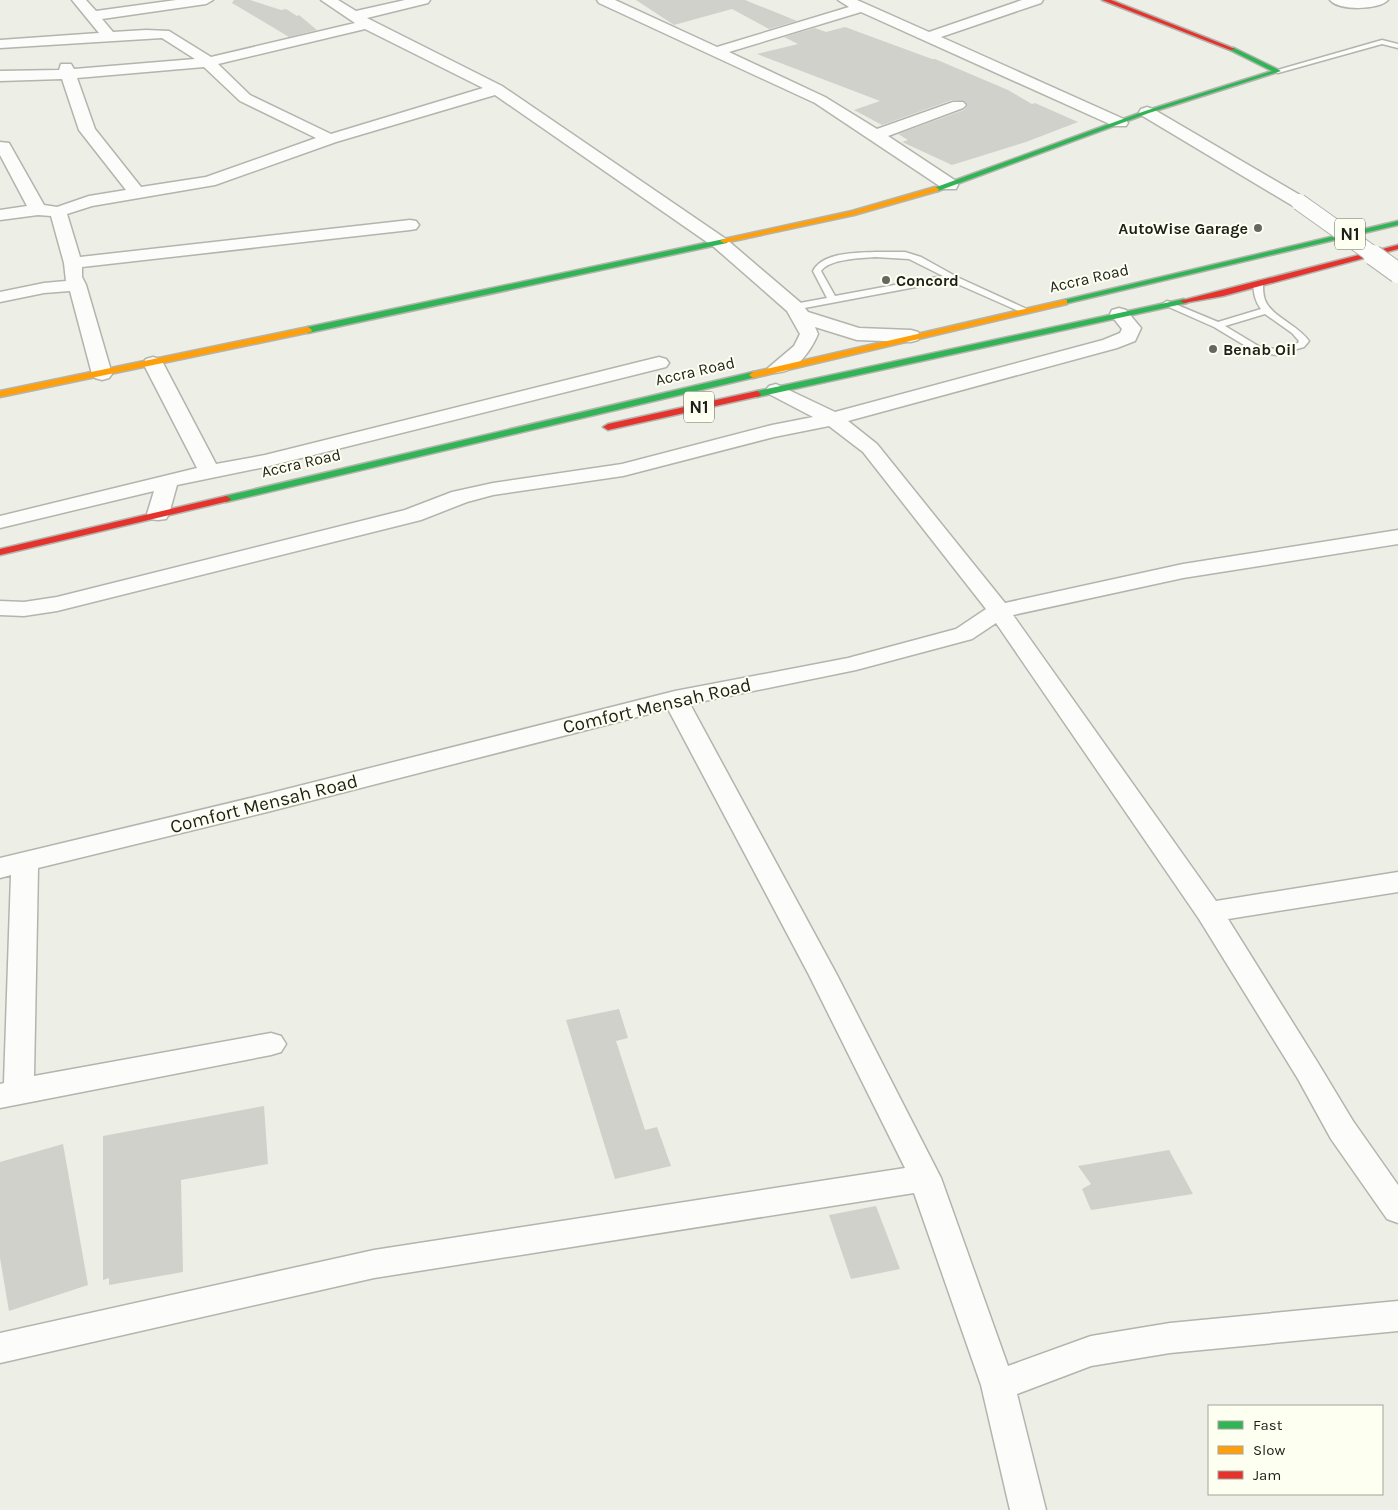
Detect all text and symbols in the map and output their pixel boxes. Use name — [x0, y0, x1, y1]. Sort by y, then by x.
road number: N1 — [1335, 218, 1365, 250]
place label: AutoWise Garage — [1118, 219, 1248, 238]
marker: AutoWise Garage — [1252, 222, 1264, 234]
street label: Accra Road — [1047, 260, 1131, 296]
place label: Concord — [896, 271, 959, 290]
marker: Concord — [880, 274, 892, 286]
place label: Benab Oil — [1223, 340, 1296, 359]
marker: Benab Oil — [1207, 343, 1219, 355]
street label: Accra Road — [653, 353, 737, 389]
road number: N1 — [684, 392, 714, 422]
street label: Accra Road — [259, 445, 343, 481]
street label: Comfort Mensah Road — [561, 674, 753, 738]
street label: Comfort Mensah Road — [168, 770, 360, 838]
legend — [1208, 1405, 1383, 1495]
text: Fast — [1253, 1416, 1283, 1434]
text: Slow — [1253, 1441, 1285, 1459]
text: Jam — [1253, 1466, 1281, 1484]

